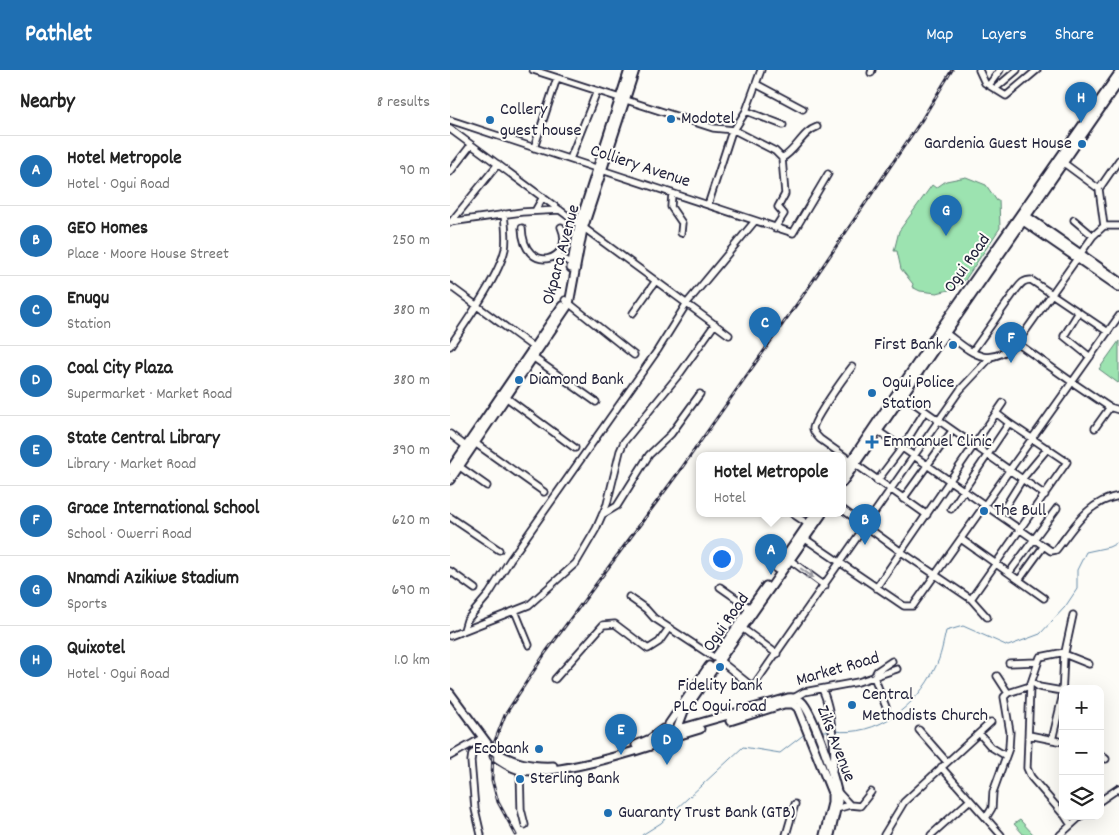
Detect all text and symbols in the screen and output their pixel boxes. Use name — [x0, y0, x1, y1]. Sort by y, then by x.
text: Pathlet — [25, 18, 92, 52]
text: Map — [926, 23, 953, 48]
text: Layers — [981, 23, 1027, 48]
text: Share — [1055, 23, 1094, 48]
pin: H — [1065, 82, 1097, 123]
text: Nearby — [20, 88, 75, 118]
text: 8 results — [377, 91, 430, 114]
place label: Collery guest house — [500, 98, 581, 144]
place label: Modotel — [681, 107, 736, 132]
marker: Modotel — [665, 113, 677, 125]
marker: Collery guest house — [484, 114, 496, 126]
place label: Gardenia Guest House — [924, 132, 1072, 157]
marker: Gardenia Guest House — [1076, 138, 1088, 150]
street label: Colliery Avenue — [587, 139, 693, 195]
text: Hotel Metropole — [67, 146, 182, 173]
text: A — [32, 159, 40, 182]
text: 90 m — [399, 159, 430, 182]
text: Hotel · Ogui Road — [67, 173, 170, 196]
pin: G — [930, 195, 962, 236]
street label: Okpara Avenue — [537, 202, 587, 308]
text: GEO Homes — [67, 216, 148, 243]
text: B — [32, 229, 40, 252]
text: 250 m — [392, 229, 430, 252]
street label: Ogui Road — [939, 229, 997, 299]
text: Place · Moore House Street — [67, 243, 229, 266]
text: Enugu — [67, 286, 109, 313]
text: C — [32, 299, 40, 322]
text: 380 m — [393, 299, 430, 322]
pin: C — [749, 307, 781, 348]
text: Station — [67, 313, 111, 336]
pin: F — [995, 322, 1027, 363]
place label: First Bank — [874, 333, 943, 358]
marker: First Bank — [947, 339, 959, 351]
text: Coal City Plaza — [67, 356, 173, 383]
place label: Diamond Bank — [529, 368, 624, 393]
text: D — [32, 369, 40, 392]
text: 380 m — [393, 369, 430, 392]
place label: Ogui Police Station — [882, 371, 954, 417]
marker: Diamond Bank — [513, 374, 525, 386]
text: Supermarket · Market Road — [67, 383, 232, 406]
marker: Ogui Police Station — [866, 387, 878, 399]
text: State Central Library — [67, 426, 220, 453]
place label: Emmanuel Clinic — [883, 430, 992, 455]
marker: Emmanuel Clinic — [865, 435, 879, 449]
text: E — [32, 439, 40, 462]
text: 390 m — [392, 439, 430, 462]
popup — [696, 452, 846, 517]
text: Library · Market Road — [67, 453, 196, 476]
text: Hotel Metropole — [714, 460, 828, 487]
text: Hotel — [714, 487, 746, 510]
text: Grace International School — [67, 496, 259, 523]
place label: The Bull — [994, 499, 1047, 524]
pin: B — [849, 504, 881, 545]
marker: The Bull — [978, 505, 990, 517]
text: F — [32, 509, 40, 532]
text: 620 m — [392, 509, 430, 532]
text: School · Owerri Road — [67, 523, 192, 546]
pin: A — [755, 534, 787, 575]
your location — [709, 546, 735, 572]
text: Nnamdi Azikiwe Stadium — [67, 566, 239, 593]
one-way arrow — [800, 568, 814, 578]
text: G — [32, 579, 40, 602]
text: 690 m — [391, 579, 430, 602]
street label: Ogui Road — [698, 588, 756, 658]
text: Sports — [67, 593, 107, 616]
text: Quixotel — [67, 636, 125, 663]
street label: Market Road — [794, 646, 882, 694]
text: H — [32, 649, 40, 672]
text: 1.0 km — [394, 649, 430, 672]
marker: Fidelity bank PLC Ogui road — [714, 661, 726, 673]
text: Hotel · Ogui Road — [67, 663, 170, 686]
place label: Fidelity bank PLC Ogui road — [673, 674, 767, 720]
place label: Central Methodists Church — [862, 683, 988, 729]
map controls — [1059, 685, 1104, 820]
button: + — [1059, 685, 1104, 730]
marker: Central Methodists Church — [846, 699, 858, 711]
street label: Ziks Avenue — [809, 702, 861, 786]
pin: E — [605, 714, 637, 755]
pin: D — [651, 724, 683, 765]
button: − — [1059, 730, 1104, 775]
place label: Ecobank — [474, 737, 529, 762]
marker: Ecobank — [533, 743, 545, 755]
place label: Sterling Bank — [530, 767, 620, 792]
marker: Sterling Bank — [514, 773, 526, 785]
button: layers — [1059, 775, 1104, 820]
place label: Guaranty Trust Bank (GTB) — [618, 801, 795, 826]
marker: Guaranty Trust Bank (GTB) — [602, 807, 614, 819]

